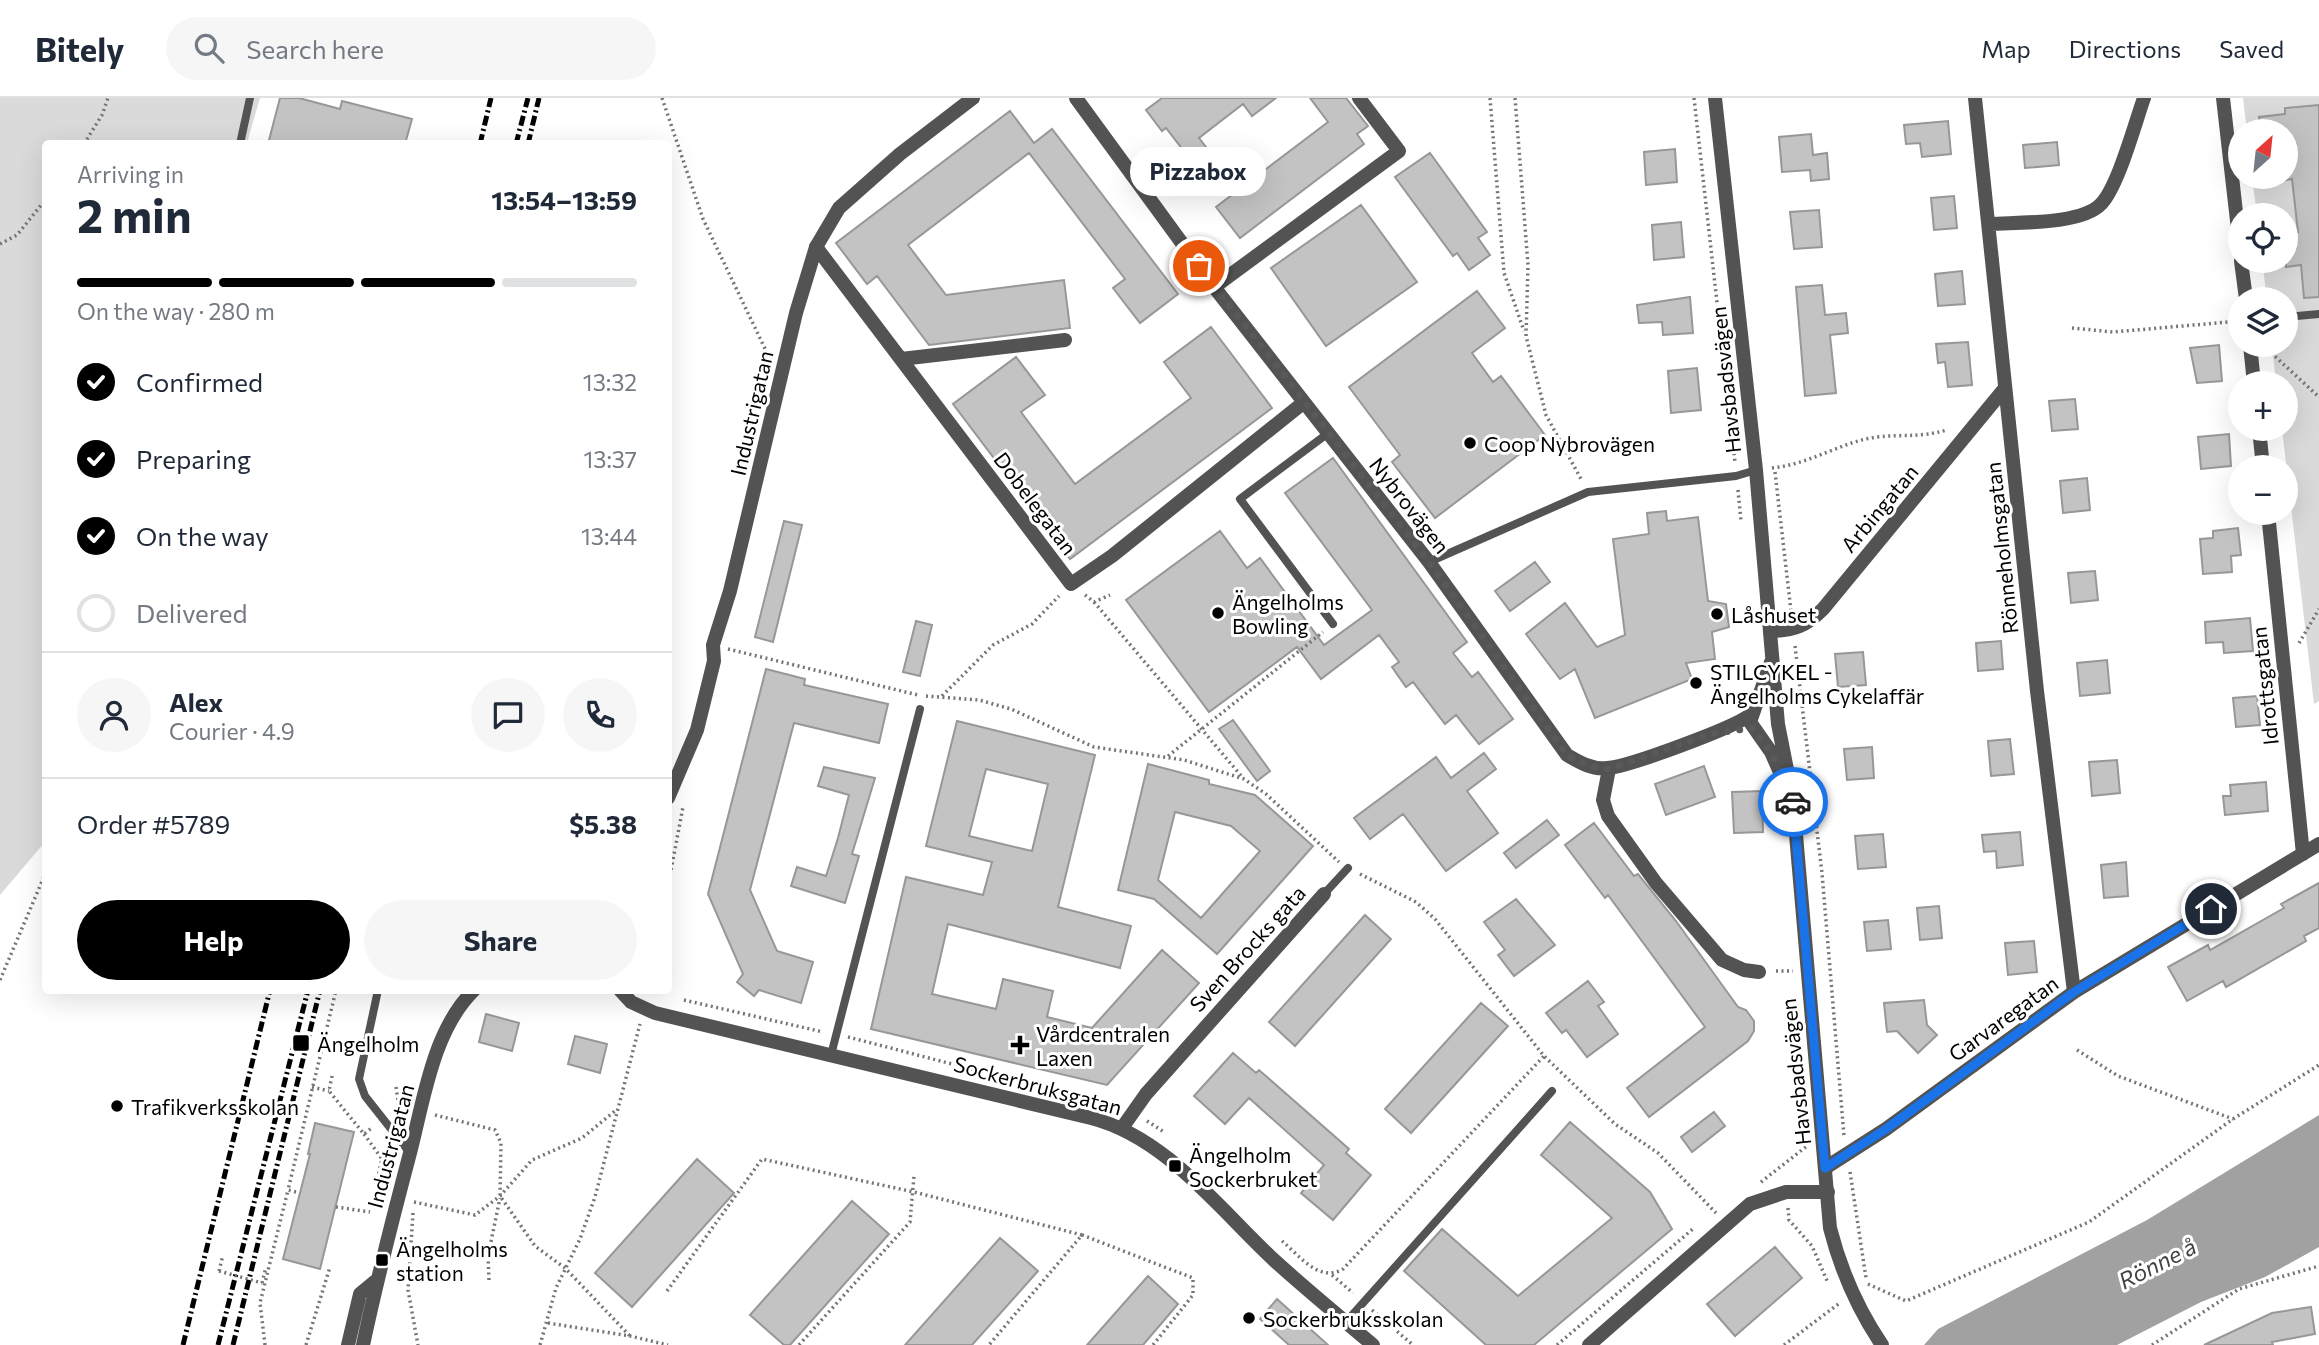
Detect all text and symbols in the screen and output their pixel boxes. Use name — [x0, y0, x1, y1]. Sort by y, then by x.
search box — [166, 17, 656, 80]
text: Bitely — [35, 28, 124, 69]
icon: search — [190, 29, 228, 67]
text: Search here — [246, 33, 384, 64]
text: Map — [1981, 34, 2031, 63]
text: Directions — [2069, 34, 2181, 63]
text: Saved — [2219, 34, 2284, 63]
north arrow — [2228, 119, 2298, 189]
map controls — [2228, 119, 2298, 525]
callout: Pizzabox — [1131, 147, 1267, 196]
text: Pizzabox — [1150, 157, 1246, 185]
text: Arriving in — [77, 160, 184, 188]
text: 13:54–13:59 — [491, 184, 637, 215]
text: 2 min — [77, 186, 192, 242]
button: locate — [2228, 203, 2298, 273]
pin — [1169, 236, 1229, 296]
icon: bag — [1180, 247, 1218, 285]
button: layers — [2228, 287, 2298, 357]
text: On the way · 280 m — [77, 297, 275, 325]
street label: Havsbadsvägen — [1705, 305, 1745, 455]
street label: Industrigatan — [724, 348, 778, 478]
icon: check — [77, 363, 115, 401]
text: Confirmed — [136, 366, 263, 397]
text: 13:32 — [583, 368, 637, 396]
button: + — [2228, 371, 2298, 441]
place label: Coop Nybrovägen — [1484, 431, 1655, 456]
marker: Coop Nybrovägen — [1462, 435, 1478, 451]
icon: check — [77, 440, 115, 478]
text: Preparing — [136, 443, 251, 474]
text: 13:37 — [583, 445, 637, 473]
street label: Dobelegatan — [989, 447, 1083, 559]
street label: Nybrovägen — [1365, 452, 1455, 558]
button: − — [2228, 455, 2298, 525]
street label: Arbingatan — [1835, 459, 1923, 557]
street label: Rönneholmsgatan — [1980, 461, 2022, 635]
icon: check — [77, 517, 115, 555]
text: On the way — [136, 520, 269, 551]
text: 13:44 — [581, 522, 637, 550]
place label: Ängelholms Bowling — [1232, 589, 1344, 638]
text: Delivered — [136, 597, 247, 628]
place label: Låshuset — [1731, 602, 1816, 627]
marker: Ängelholms Bowling — [1210, 605, 1226, 621]
marker: Låshuset — [1709, 606, 1725, 622]
street label: Idrottsgatan — [2245, 625, 2283, 747]
place label: STILCYKEL - Ängelholms Cykelaffär — [1710, 659, 1924, 708]
marker: STILCYKEL - Ängelholms Cykelaffär — [1688, 675, 1704, 691]
button: person — [77, 678, 151, 752]
button: chat — [471, 678, 545, 752]
button: phone — [563, 678, 637, 752]
text: Alex — [169, 686, 223, 717]
text: Courier · 4.9 — [169, 717, 295, 745]
courier — [1758, 767, 1828, 837]
icon: car — [1774, 783, 1812, 821]
text: Order #5789 — [77, 808, 230, 839]
text: $5.38 — [569, 808, 637, 839]
pin — [2181, 879, 2241, 939]
street label: Sven Brocks gata — [1184, 880, 1310, 1016]
icon: home — [2192, 890, 2230, 928]
button: Help — [77, 900, 350, 980]
button: Share — [364, 900, 637, 980]
street label: Garvaregatan — [1943, 970, 2063, 1066]
street label: Havsbadsvägen — [1775, 997, 1815, 1147]
place label: Vårdcentralen Laxen — [1036, 1021, 1170, 1070]
place label: Ängelholm — [317, 1031, 419, 1056]
marker: Ängelholm — [291, 1033, 311, 1053]
marker: Vårdcentralen Laxen — [1010, 1035, 1030, 1055]
street label: Sockerbruksgatan — [951, 1051, 1125, 1119]
street label: Industrigatan — [361, 1081, 419, 1211]
place label: Trafikverksskolan — [131, 1094, 299, 1119]
marker: Trafikverksskolan — [109, 1098, 125, 1114]
place label: Ängelholm Sockerbruket — [1189, 1142, 1318, 1191]
marker: Ängelholm Sockerbruket — [1167, 1158, 1183, 1174]
water label: Rönne å — [2114, 1232, 2200, 1294]
place label: Ängelholms station — [396, 1236, 508, 1285]
marker: Ängelholms station — [374, 1252, 390, 1268]
place label: Sockerbruksskolan — [1263, 1306, 1443, 1331]
marker: Sockerbruksskolan — [1241, 1310, 1257, 1326]

